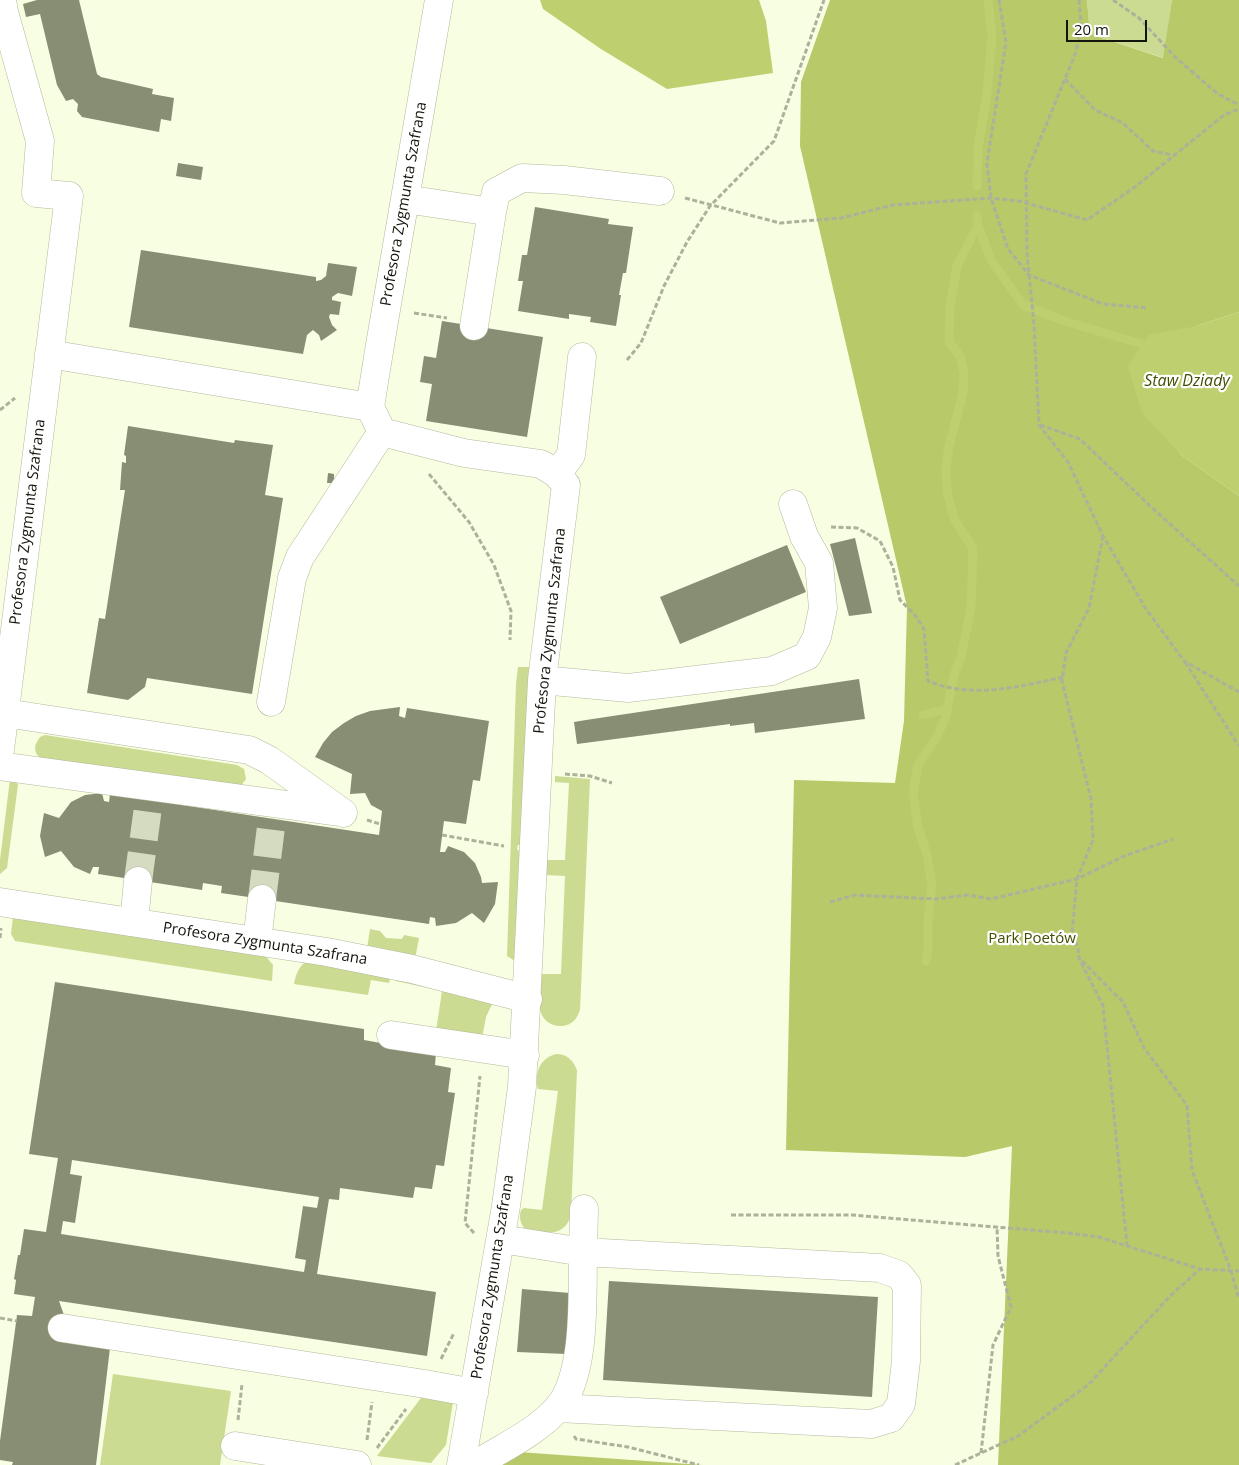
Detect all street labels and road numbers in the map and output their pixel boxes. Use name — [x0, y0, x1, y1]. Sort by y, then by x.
street label: Profesora Zygmunta Szafrana — [377, 101, 431, 307]
street label: Profesora Zygmunta Szafrana — [6, 418, 50, 626]
street label: Profesora Zygmunta Szafrana — [530, 527, 570, 735]
street label: Profesora Zygmunta Szafrana — [161, 919, 369, 969]
street label: Profesora Zygmunta Szafrana — [468, 1173, 518, 1381]

